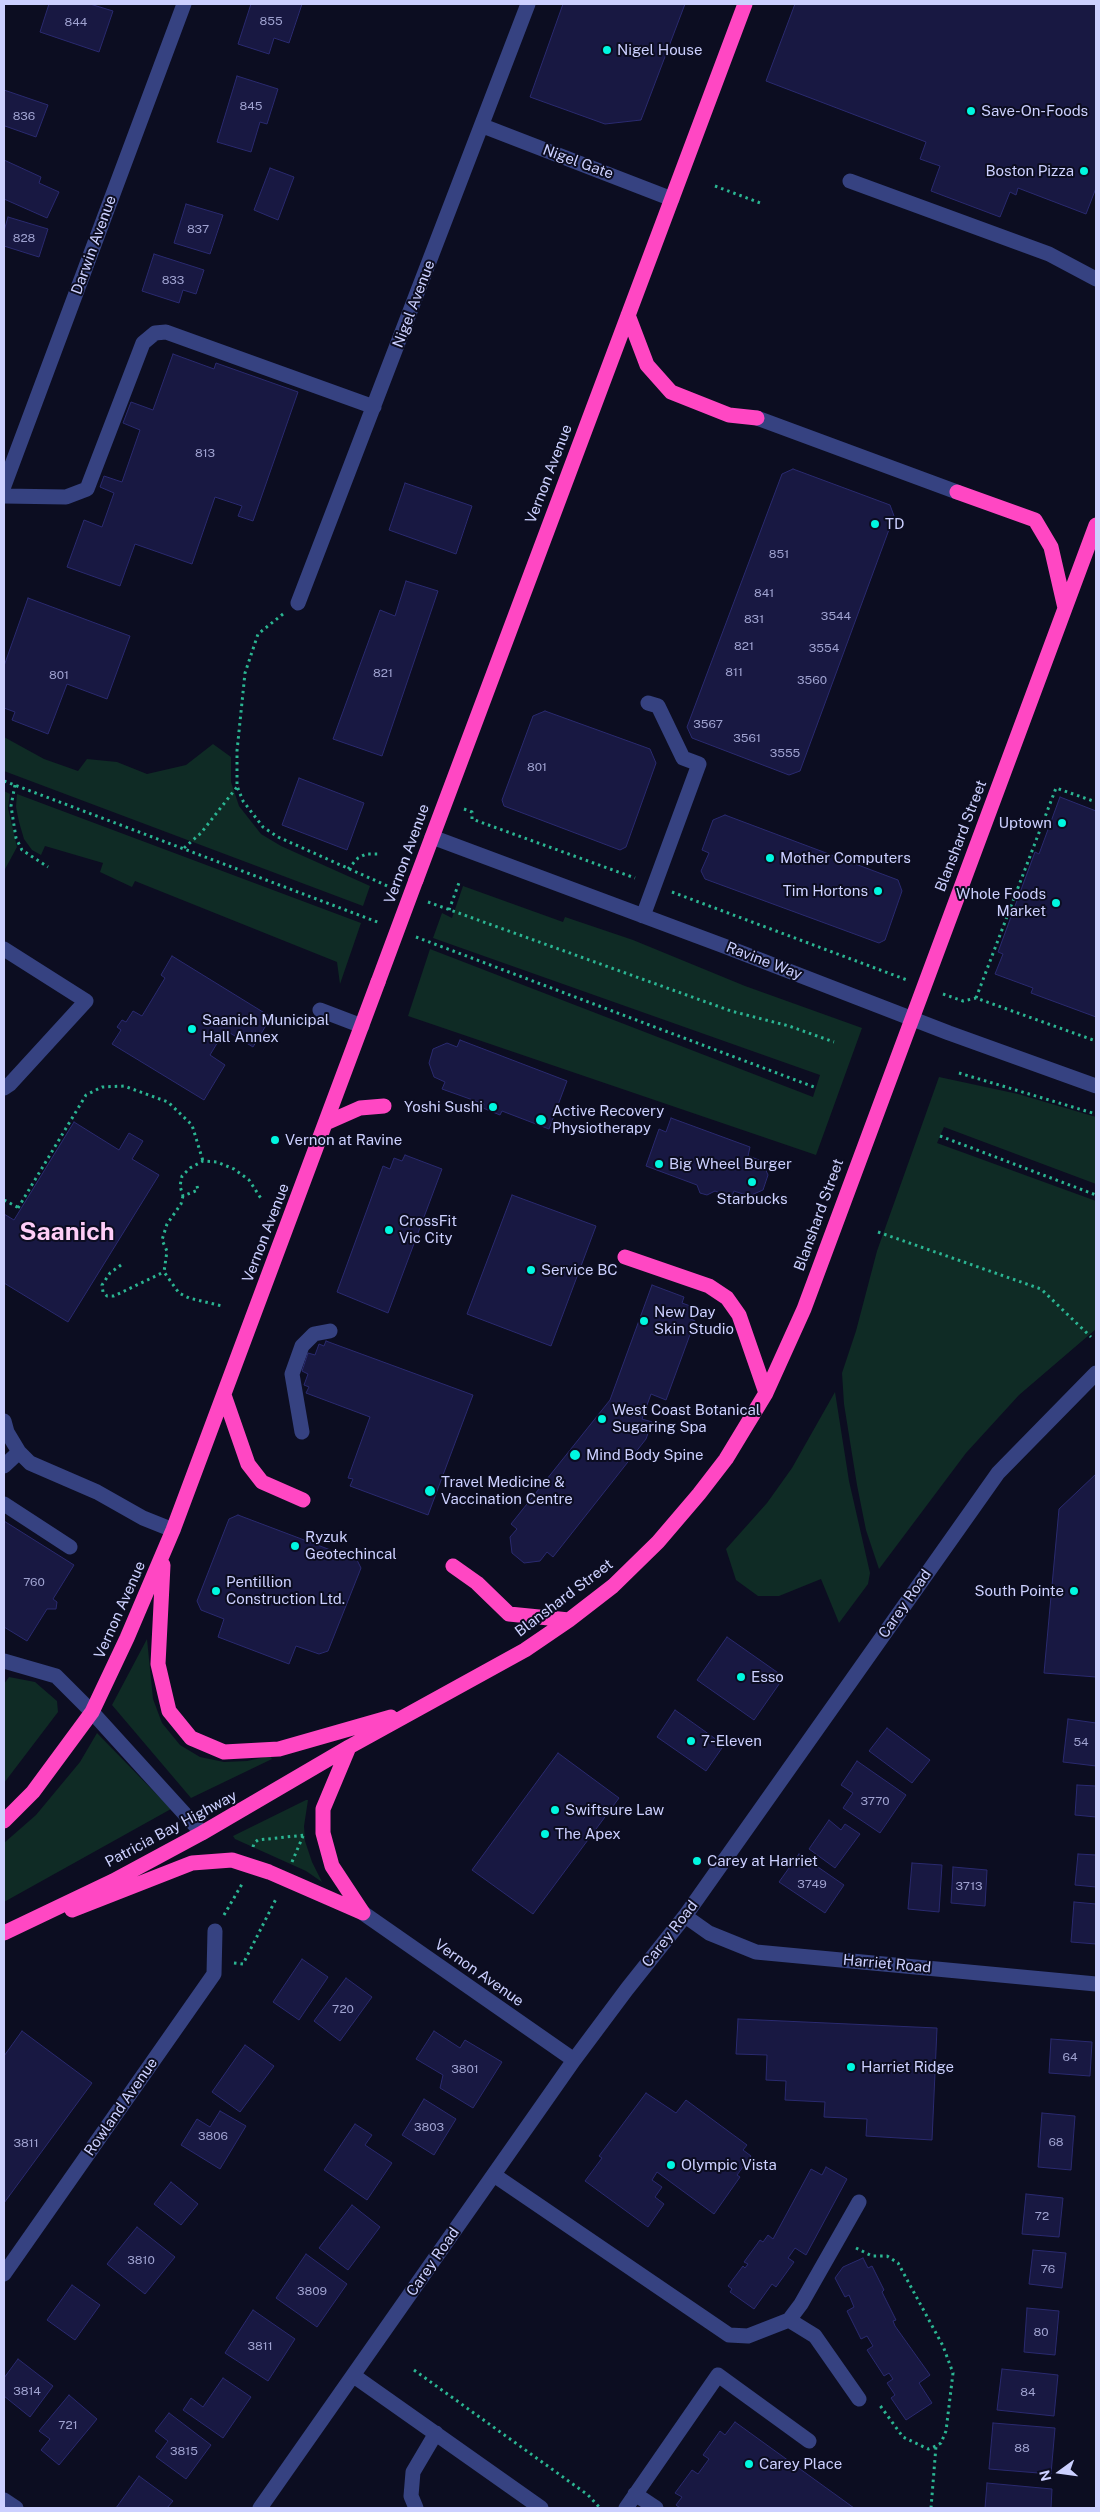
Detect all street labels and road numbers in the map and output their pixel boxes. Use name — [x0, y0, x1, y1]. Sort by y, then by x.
street label: Nigel Gate — [540, 141, 616, 183]
street label: Darwin Avenue — [68, 193, 120, 297]
street label: Nigel Avenue — [389, 258, 439, 350]
street label: Vernon Avenue — [522, 422, 576, 526]
street label: Blanshard Street — [931, 778, 991, 894]
street label: Vernon Avenue — [381, 802, 433, 906]
street label: Ravine Way — [723, 938, 805, 984]
street label: Blanshard Street — [790, 1156, 848, 1274]
street label: Vernon Avenue — [239, 1181, 293, 1285]
street label: Blanshard Street — [511, 1555, 617, 1641]
street label: Vernon Avenue — [90, 1559, 150, 1661]
street label: Carey Road — [875, 1566, 935, 1642]
street label: Patricia Bay Highway — [102, 1787, 240, 1871]
street label: Carey Road — [638, 1897, 702, 1971]
street label: Vernon Avenue — [431, 1936, 527, 2010]
street label: Harriet Road — [842, 1951, 932, 1977]
street label: Rowland Avenue — [81, 2055, 161, 2159]
street label: Carey Road — [403, 2224, 463, 2300]

